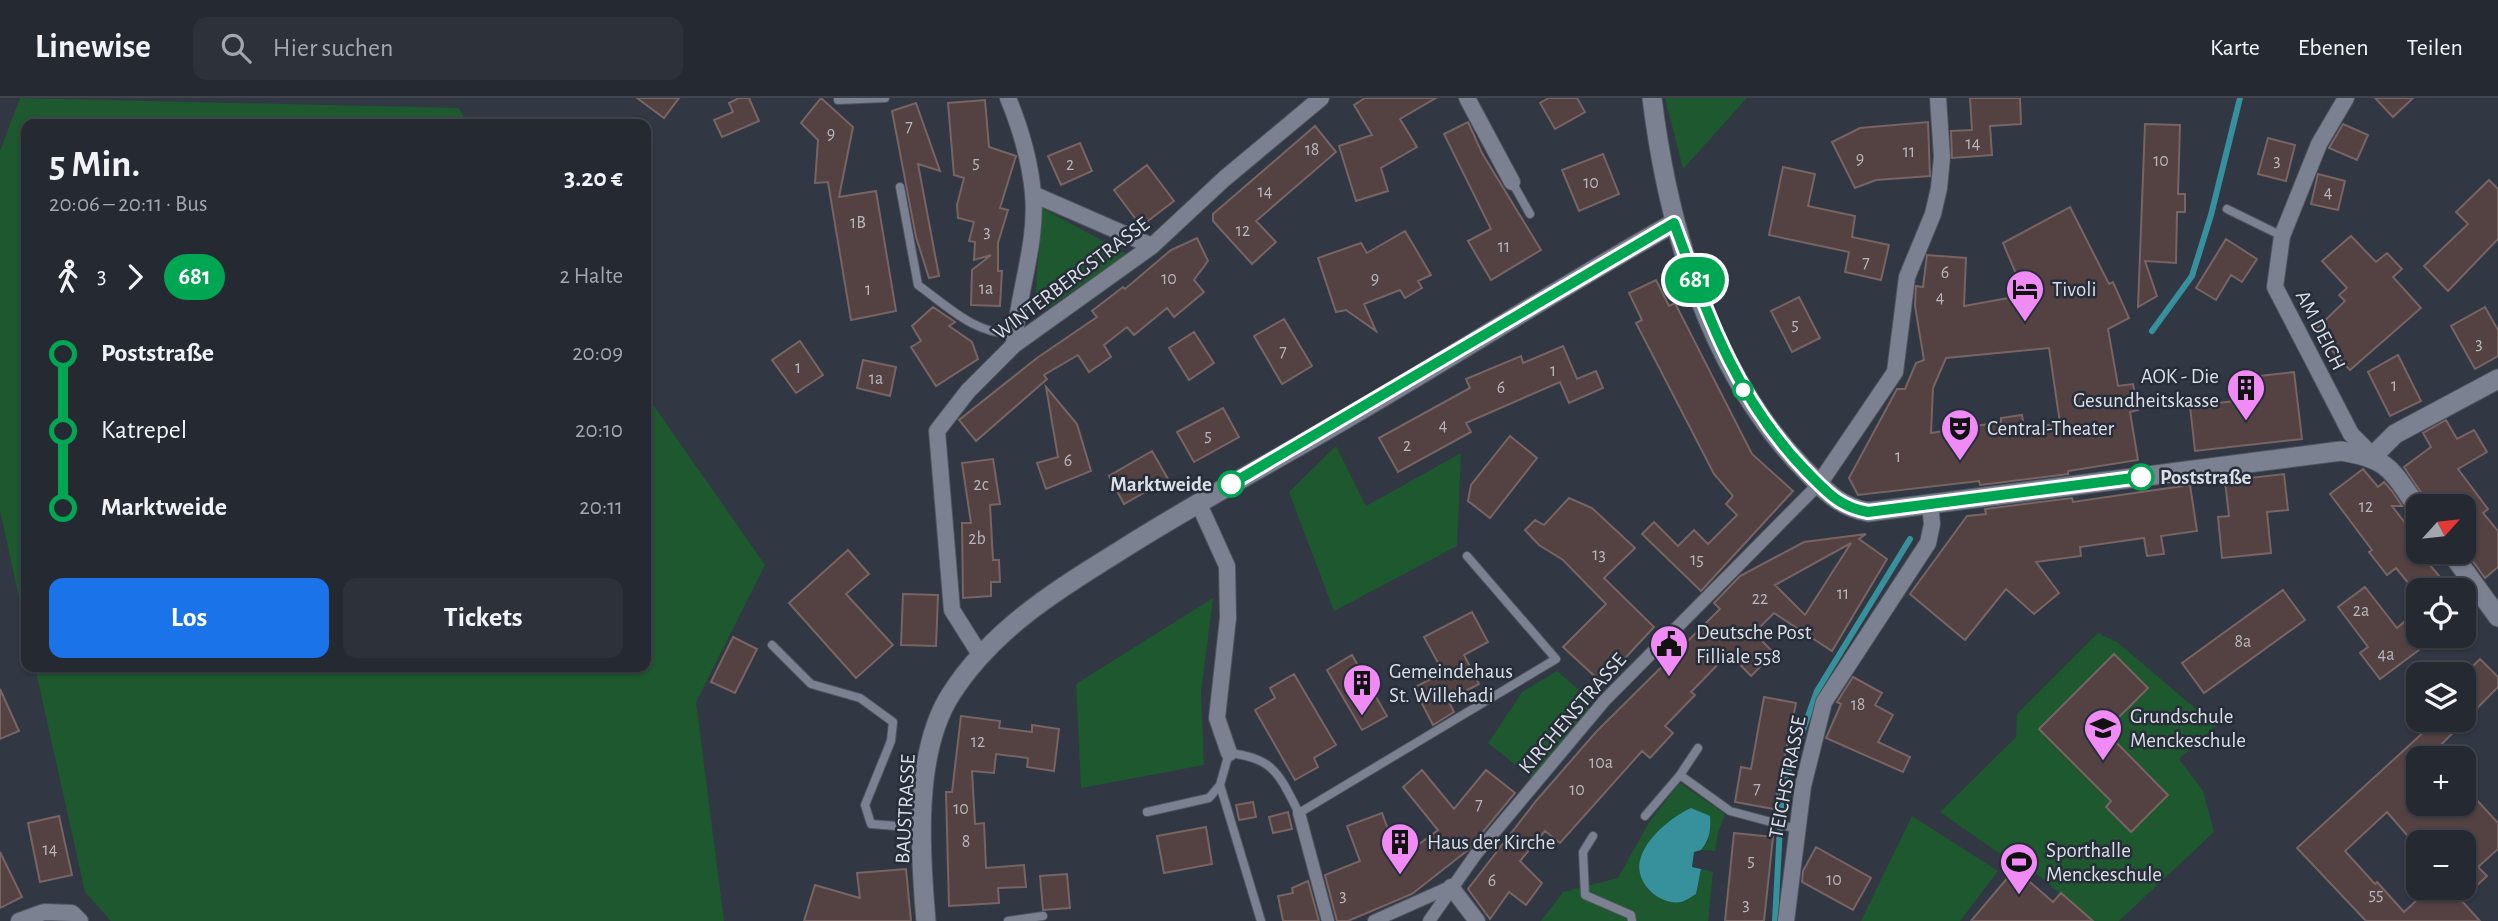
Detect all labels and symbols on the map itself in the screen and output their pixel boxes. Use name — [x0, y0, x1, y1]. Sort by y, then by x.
house number: 7 — [905, 118, 913, 136]
house number: 9 — [827, 125, 835, 143]
house number: 14 — [1966, 135, 1981, 153]
house number: 18 — [1305, 141, 1319, 159]
house number: 11 — [1903, 143, 1915, 161]
house number: 9 — [1856, 150, 1864, 168]
house number: 10 — [2153, 152, 2169, 170]
house number: 3 — [2273, 152, 2281, 170]
house number: 5 — [972, 154, 980, 172]
house number: 2 — [1066, 156, 1074, 174]
house number: 10 — [1583, 174, 1599, 192]
house number: 14 — [1258, 183, 1273, 201]
house number: 4 — [2324, 184, 2333, 202]
street label: WINTERBERGSTRASSE — [989, 213, 1153, 344]
house number: 1B — [850, 214, 866, 232]
house number: 12 — [1236, 222, 1250, 240]
house number: 3 — [983, 223, 991, 241]
house number: 11 — [1498, 238, 1510, 256]
house number: 7 — [1862, 254, 1870, 272]
line badge: 681 — [1655, 257, 1735, 303]
house number: 6 — [1941, 264, 1949, 282]
hotel icon: Tivoli — [2004, 268, 2046, 323]
house number: 10 — [1161, 270, 1177, 288]
house number: 9 — [1371, 270, 1379, 288]
place label: Tivoli — [2052, 279, 2097, 300]
house number: 1a — [979, 280, 993, 298]
house number: 1 — [865, 281, 871, 299]
street label: AM DEICH — [2292, 287, 2350, 373]
house number: 4 — [1936, 289, 1945, 307]
house number: 5 — [1791, 316, 1799, 334]
house number: 3 — [2475, 335, 2483, 353]
house number: 7 — [1279, 343, 1287, 361]
house number: 1 — [795, 359, 801, 377]
house number: 1 — [1550, 362, 1556, 380]
place label: AOK - Die Gesundheitskasse — [2073, 366, 2219, 411]
building icon: AOK - Die Gesundheitskasse — [2225, 367, 2267, 422]
house number: 1a — [869, 370, 883, 388]
house number: 1 — [2391, 377, 2397, 395]
house number: 6 — [1497, 379, 1505, 397]
unlabelled marker — [1733, 380, 1753, 400]
theatre icon: Central-Theater — [1939, 407, 1981, 462]
house number: 4 — [1439, 417, 1448, 435]
place label: Central-Theater — [1987, 418, 2115, 439]
house number: 5 — [1204, 427, 1212, 445]
house number: 2 — [1403, 437, 1411, 455]
house number: 1 — [1895, 448, 1901, 466]
house number: 6 — [1064, 452, 1072, 470]
marker: Poststraße — [2128, 464, 2154, 490]
place label: Poststraße — [2160, 467, 2251, 488]
marker: Marktweide — [1218, 471, 1244, 497]
place label: Marktweide — [1110, 474, 1212, 495]
house number: 2c — [973, 476, 989, 494]
north arrow — [2406, 494, 2476, 564]
house number: 12 — [2359, 498, 2373, 516]
house number: 2b — [968, 530, 986, 548]
house number: 13 — [1592, 546, 1606, 564]
house number: 15 — [1690, 551, 1704, 569]
house number: 11 — [1837, 585, 1849, 603]
house number: 22 — [1752, 590, 1768, 608]
house number: 2a — [2353, 602, 2369, 620]
place label: Deutsche Post Filliale 558 — [1696, 622, 1812, 667]
public building icon: Deutsche Post Filliale 558 — [1648, 623, 1690, 678]
house number: 8a — [2235, 633, 2251, 651]
house number: 4a — [2378, 646, 2394, 664]
street label: KIRCHENSTRASSE — [1515, 649, 1630, 778]
place label: Gemeindehaus St. Willehadi — [1389, 661, 1513, 706]
building icon: Gemeindehaus St. Willehadi — [1341, 662, 1383, 717]
house number: 18 — [1851, 696, 1865, 714]
place label: Grundschule Menckeschule — [2130, 706, 2246, 751]
school or university icon: Grundschule Menckeschule — [2082, 707, 2124, 762]
street label: TEICHSTRASSE — [1765, 714, 1810, 840]
house number: 12 — [971, 733, 985, 751]
street label: BAUSTRASSE — [892, 754, 919, 864]
house number: 10a — [1589, 754, 1613, 772]
house number: 7 — [1753, 780, 1761, 798]
house number: 10 — [1569, 781, 1585, 799]
house number: 7 — [1475, 796, 1483, 814]
house number: 10 — [953, 800, 969, 818]
building icon: Haus der Kirche — [1379, 821, 1421, 876]
place label: Haus der Kirche — [1427, 832, 1555, 853]
house number: 8 — [962, 833, 970, 851]
place label: Sporthalle Menckeschule — [2046, 840, 2162, 885]
house number: 14 — [43, 841, 58, 859]
sports icon: Sporthalle Menckeschule — [1998, 841, 2040, 896]
house number: 5 — [1747, 852, 1755, 870]
house number: 10 — [1826, 871, 1842, 889]
house number: 6 — [1488, 872, 1496, 890]
house number: 55 — [2368, 886, 2384, 904]
house number: 3 — [1339, 887, 1347, 905]
house number: 3 — [1742, 896, 1750, 914]

